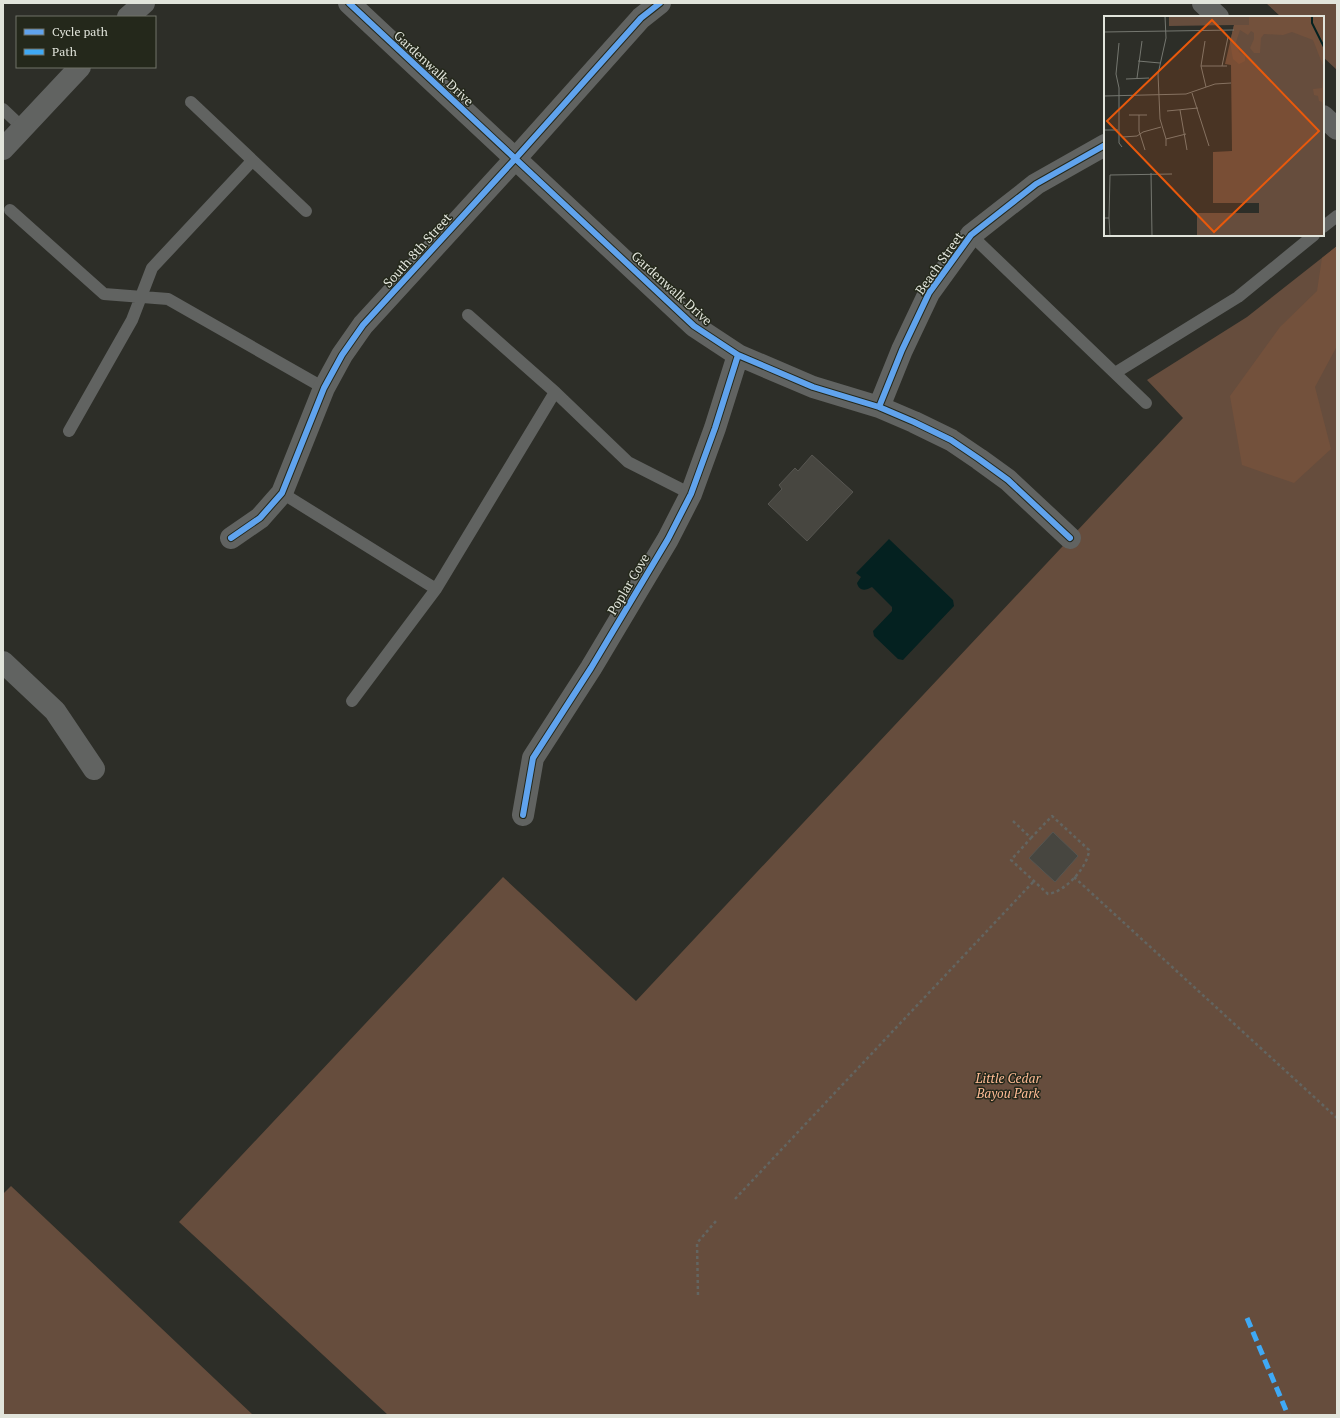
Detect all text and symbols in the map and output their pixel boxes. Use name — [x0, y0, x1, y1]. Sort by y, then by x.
legend — [16, 16, 156, 68]
inset map — [1104, 16, 1324, 236]
text: Cycle path — [52, 24, 108, 39]
street label: Gardenwalk Drive — [390, 26, 478, 110]
text: Path — [52, 44, 77, 59]
street label: South 8th Street — [379, 209, 455, 291]
street label: Beach Street — [911, 228, 967, 298]
street label: Gardenwalk Drive — [628, 247, 716, 329]
street label: Poplar Cove — [603, 550, 653, 618]
park label: Little Cedar Bayou Park — [975, 1069, 1041, 1102]

